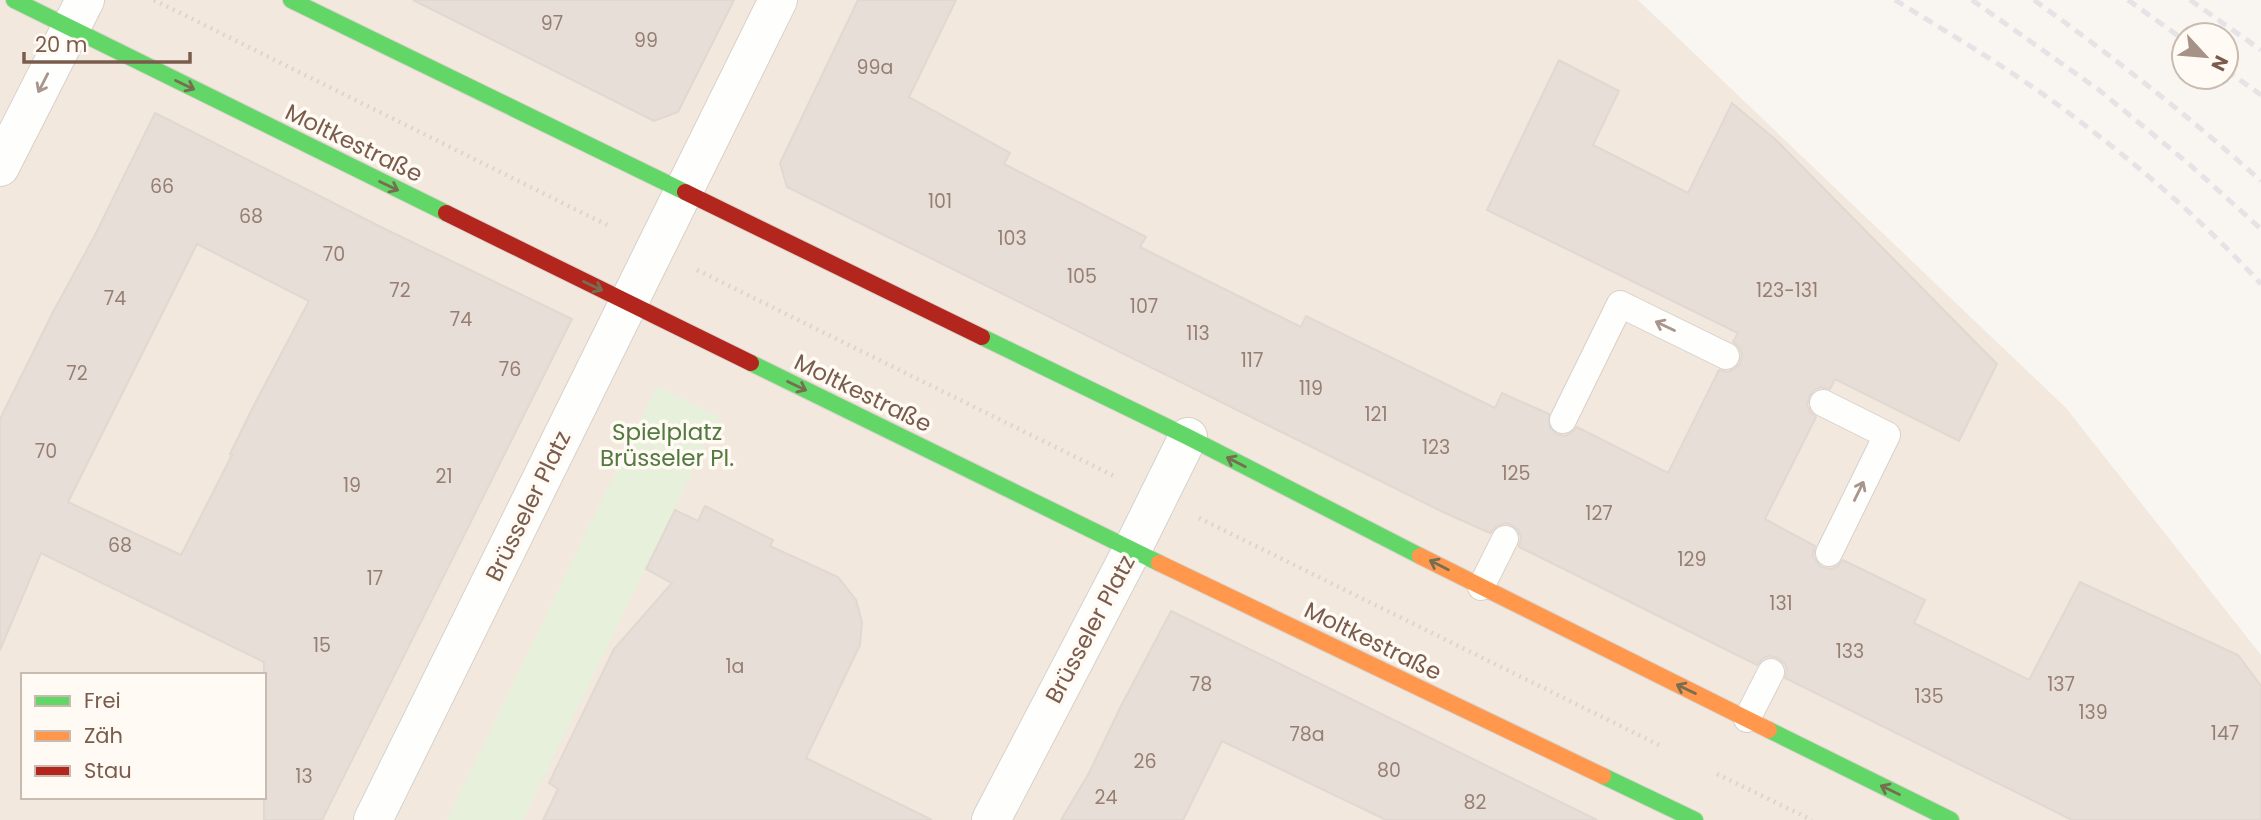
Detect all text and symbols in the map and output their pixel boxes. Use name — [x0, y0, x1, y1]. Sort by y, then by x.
house number: 97 — [541, 10, 563, 37]
scale bar — [24, 21, 191, 65]
north arrow — [2170, 21, 2240, 91]
house number: 99 — [634, 27, 658, 54]
text: 20 m — [35, 30, 88, 59]
text: N — [2205, 51, 2235, 76]
house number: 99a — [857, 54, 893, 81]
one-way arrow — [36, 72, 49, 93]
one-way arrow — [174, 78, 195, 92]
street label: Moltkestraße — [280, 96, 428, 190]
house number: 66 — [150, 173, 174, 200]
one-way arrow — [378, 179, 399, 193]
house number: 101 — [928, 188, 952, 215]
house number: 68 — [239, 203, 263, 230]
house number: 103 — [997, 225, 1027, 252]
house number: 70 — [323, 241, 345, 268]
house number: 105 — [1067, 263, 1097, 290]
house number: 72 — [389, 277, 411, 304]
house number: 123-131 — [1756, 277, 1818, 304]
one-way arrow — [582, 280, 603, 294]
house number: 74 — [104, 285, 126, 312]
house number: 107 — [1130, 293, 1158, 320]
house number: 74 — [450, 306, 472, 333]
one-way arrow — [1655, 318, 1676, 332]
house number: 113 — [1186, 320, 1210, 347]
street label: Moltkestraße — [789, 346, 937, 440]
house number: 117 — [1241, 347, 1263, 374]
house number: 76 — [499, 356, 521, 383]
house number: 72 — [66, 360, 88, 387]
house number: 119 — [1299, 375, 1323, 402]
one-way arrow — [786, 380, 807, 394]
house number: 121 — [1364, 401, 1388, 428]
park label: Spielplatz Brüsseler Pl. — [600, 416, 734, 474]
street label: Brüsseler Platz — [478, 425, 578, 587]
house number: 123 — [1422, 434, 1450, 461]
house number: 70 — [35, 438, 57, 465]
one-way arrow — [1226, 455, 1247, 468]
house number: 125 — [1502, 460, 1530, 487]
house number: 21 — [435, 463, 453, 490]
house number: 19 — [343, 472, 361, 499]
one-way arrow — [1853, 481, 1866, 502]
house number: 127 — [1585, 500, 1613, 527]
house number: 68 — [108, 532, 132, 559]
house number: 129 — [1678, 546, 1706, 573]
street label: Brüsseler Platz — [1037, 549, 1143, 709]
one-way arrow — [1429, 558, 1450, 572]
house number: 17 — [367, 565, 383, 592]
house number: 131 — [1769, 590, 1793, 617]
street label: Moltkestraße — [1299, 594, 1447, 688]
house number: 15 — [313, 632, 331, 659]
house number: 133 — [1836, 638, 1864, 665]
house number: 1a — [726, 653, 744, 680]
house number: 78 — [1190, 671, 1212, 698]
house number: 137 — [2047, 671, 2075, 698]
legend — [21, 673, 266, 799]
one-way arrow — [1676, 681, 1697, 695]
house number: 135 — [1914, 683, 1944, 710]
text: Frei — [84, 686, 121, 715]
house number: 139 — [2078, 699, 2108, 726]
house number: 147 — [2211, 720, 2239, 747]
text: Zäh — [84, 721, 123, 750]
house number: 78a — [1289, 721, 1325, 748]
house number: 26 — [1134, 748, 1157, 775]
text: Stau — [84, 756, 132, 785]
house number: 80 — [1377, 757, 1401, 784]
house number: 13 — [295, 763, 313, 790]
one-way arrow — [1880, 782, 1901, 796]
house number: 24 — [1095, 784, 1117, 811]
house number: 82 — [1464, 789, 1487, 816]

